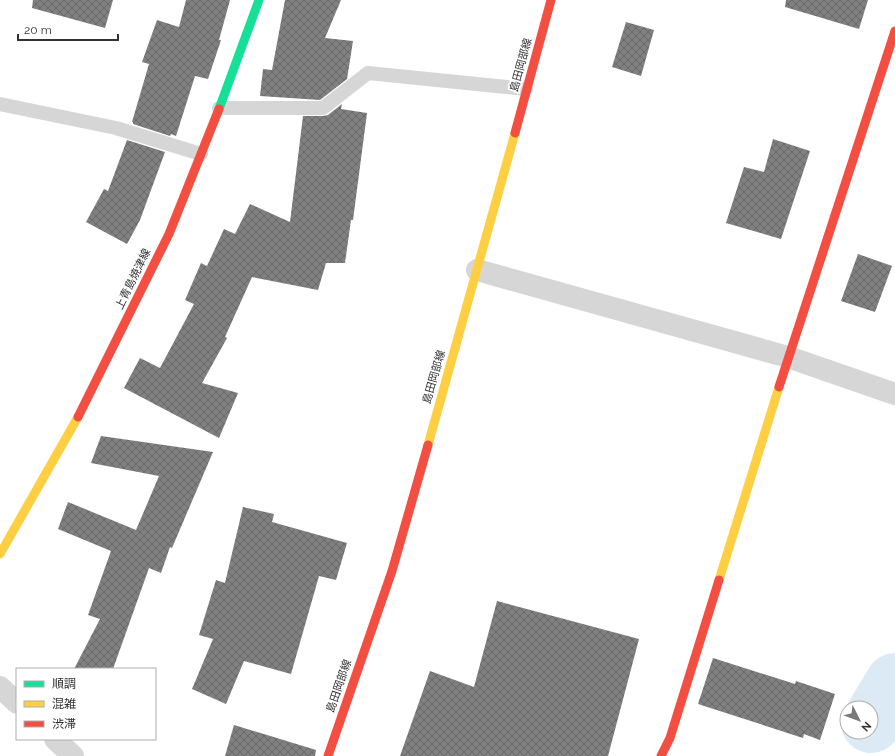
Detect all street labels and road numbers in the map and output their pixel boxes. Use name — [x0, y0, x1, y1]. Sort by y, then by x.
street label: 島田岡部線 — [508, 37, 534, 93]
street label: 上青島焼津線 — [113, 246, 153, 312]
street label: 島田岡部線 — [420, 349, 448, 405]
street label: 島田岡部線 — [324, 658, 354, 714]

